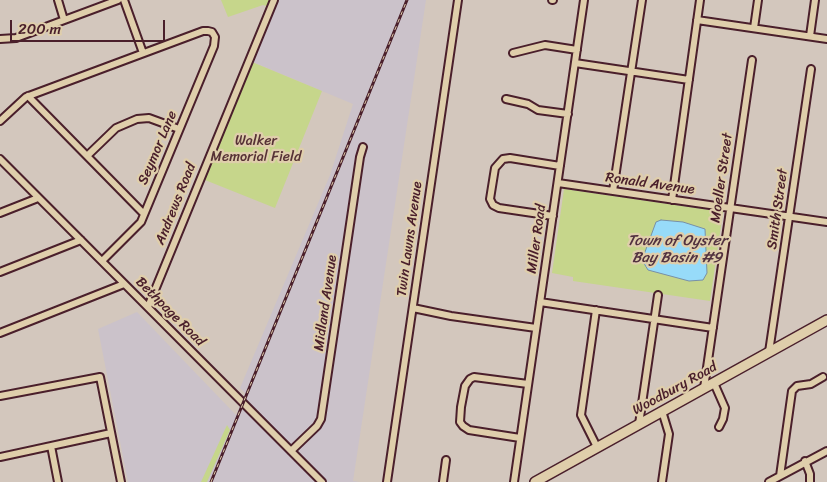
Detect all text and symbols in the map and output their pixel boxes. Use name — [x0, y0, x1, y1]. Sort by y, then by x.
scale bar — [12, 10, 168, 42]
text: 200 m — [18, 16, 61, 42]
street label: Seymor Lane — [135, 108, 181, 188]
street label: Moeller Street — [707, 132, 737, 224]
park label: Walker Memorial Field — [211, 133, 301, 166]
street label: Andrews Road — [152, 161, 200, 247]
street label: Smith Street — [764, 168, 792, 250]
street label: Ronald Avenue — [604, 169, 696, 199]
street label: Twin Lawns Avenue — [394, 180, 426, 298]
street label: Miller Road — [524, 203, 550, 275]
water label: Town of Oyster Bay Basin #9 — [627, 232, 727, 267]
street label: Midland Avenue — [311, 254, 341, 352]
street label: Bethpage Road — [132, 274, 208, 350]
street label: Woodbury Road — [630, 359, 720, 419]

